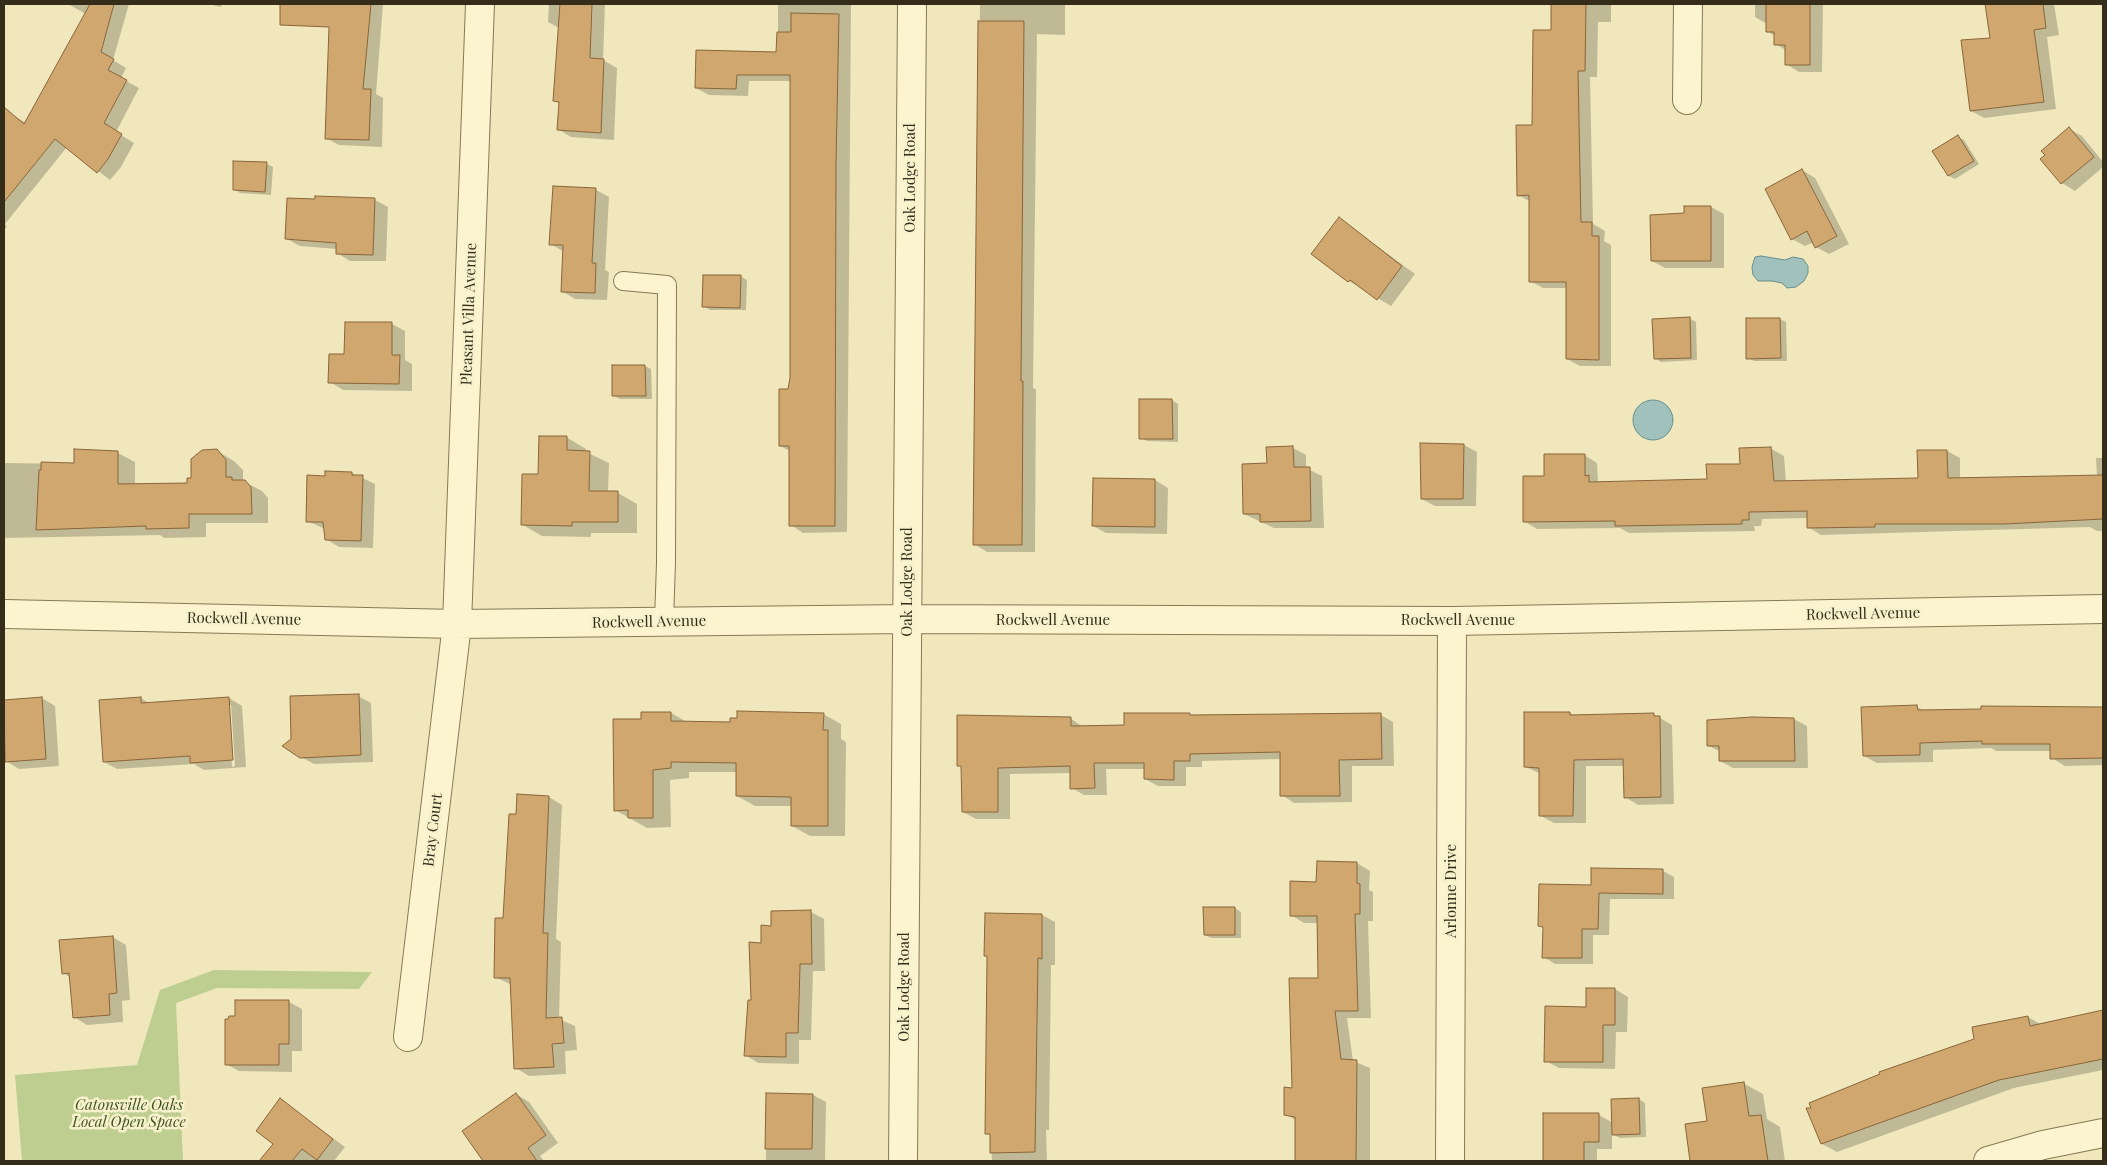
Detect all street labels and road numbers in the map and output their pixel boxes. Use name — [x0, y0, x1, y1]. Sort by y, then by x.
street label: Oak Lodge Road — [901, 123, 919, 233]
street label: Pleasant Villa Avenue — [458, 242, 480, 386]
street label: Oak Lodge Road — [898, 527, 916, 637]
street label: Rockwell Avenue — [1806, 604, 1920, 624]
street label: Rockwell Avenue — [187, 609, 301, 629]
street label: Rockwell Avenue — [996, 611, 1110, 629]
street label: Rockwell Avenue — [1401, 611, 1515, 629]
street label: Rockwell Avenue — [592, 612, 706, 632]
street label: Bray Court — [420, 792, 446, 868]
street label: Arlonne Drive — [1442, 844, 1460, 938]
street label: Oak Lodge Road — [895, 932, 913, 1042]

